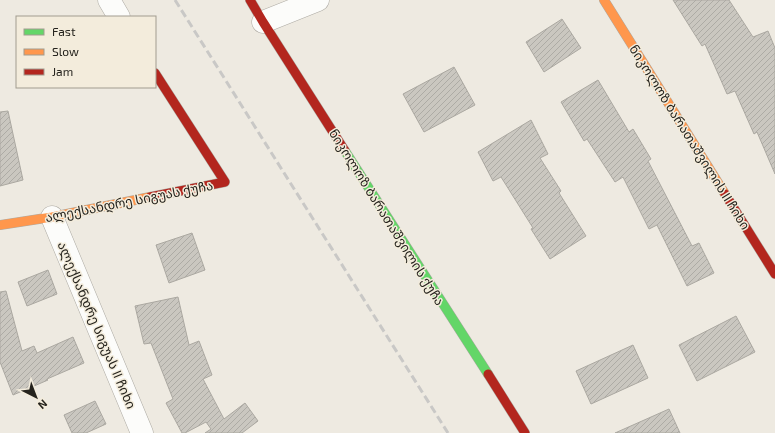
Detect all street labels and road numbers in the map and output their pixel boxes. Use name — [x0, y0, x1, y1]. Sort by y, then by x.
street label: ნიკოლოზ ბარათაშვილის II ჩიხი — [625, 42, 754, 233]
street label: ნიკოლოზ ბარათაშვილის ქუჩა — [325, 126, 448, 309]
street label: ალექსანდრე სიგუას ქუჩა — [44, 177, 214, 226]
street label: ალექსანდრე სიგუას II ჩიხი — [53, 239, 140, 412]

